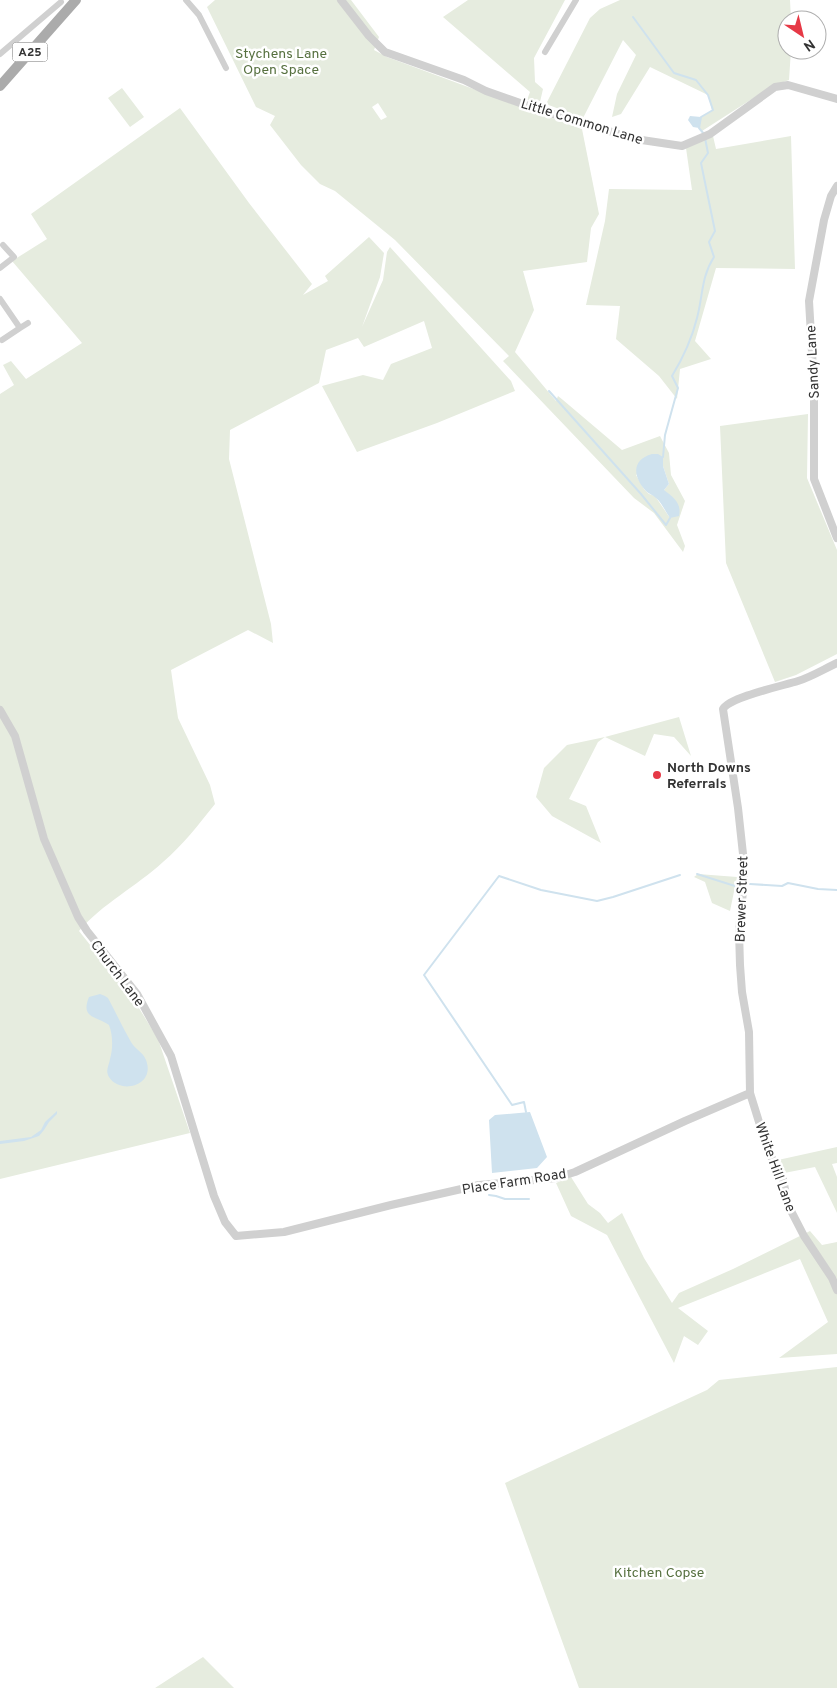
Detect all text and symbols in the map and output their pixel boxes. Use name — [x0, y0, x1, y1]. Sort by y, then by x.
north arrow — [777, 10, 827, 60]
text: N — [800, 35, 818, 54]
road number: A25 — [12, 42, 48, 62]
park label: Stychens Lane Open Space — [235, 46, 327, 79]
street label: Little Common Lane — [518, 96, 645, 149]
street label: Sandy Lane — [803, 325, 824, 399]
place label: North Downs Referrals — [667, 760, 751, 793]
marker: North Downs Referrals — [651, 769, 663, 781]
street label: Brewer Street — [732, 856, 753, 943]
street label: Church Lane — [86, 937, 147, 1011]
street label: White Hill Lane — [751, 1120, 799, 1215]
street label: Place Farm Road — [461, 1166, 568, 1199]
park label: Kitchen Copse — [614, 1565, 704, 1582]

